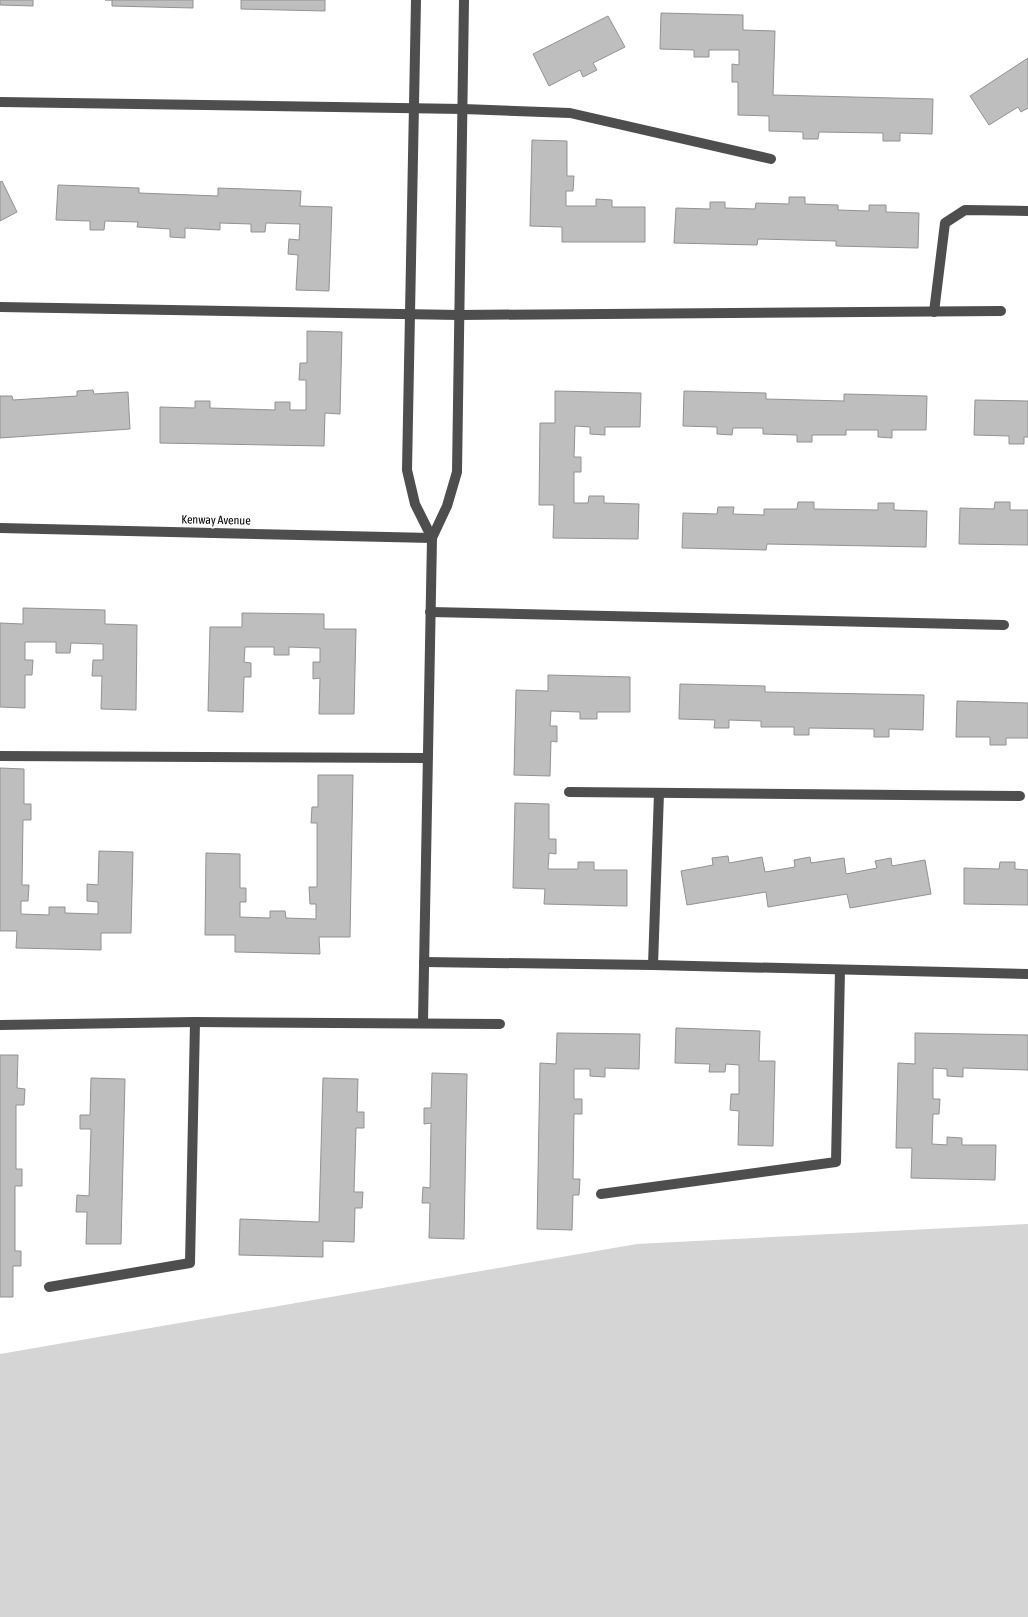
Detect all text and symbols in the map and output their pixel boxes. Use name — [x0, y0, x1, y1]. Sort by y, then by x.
street label: Kenway Avenue — [181, 512, 251, 528]

